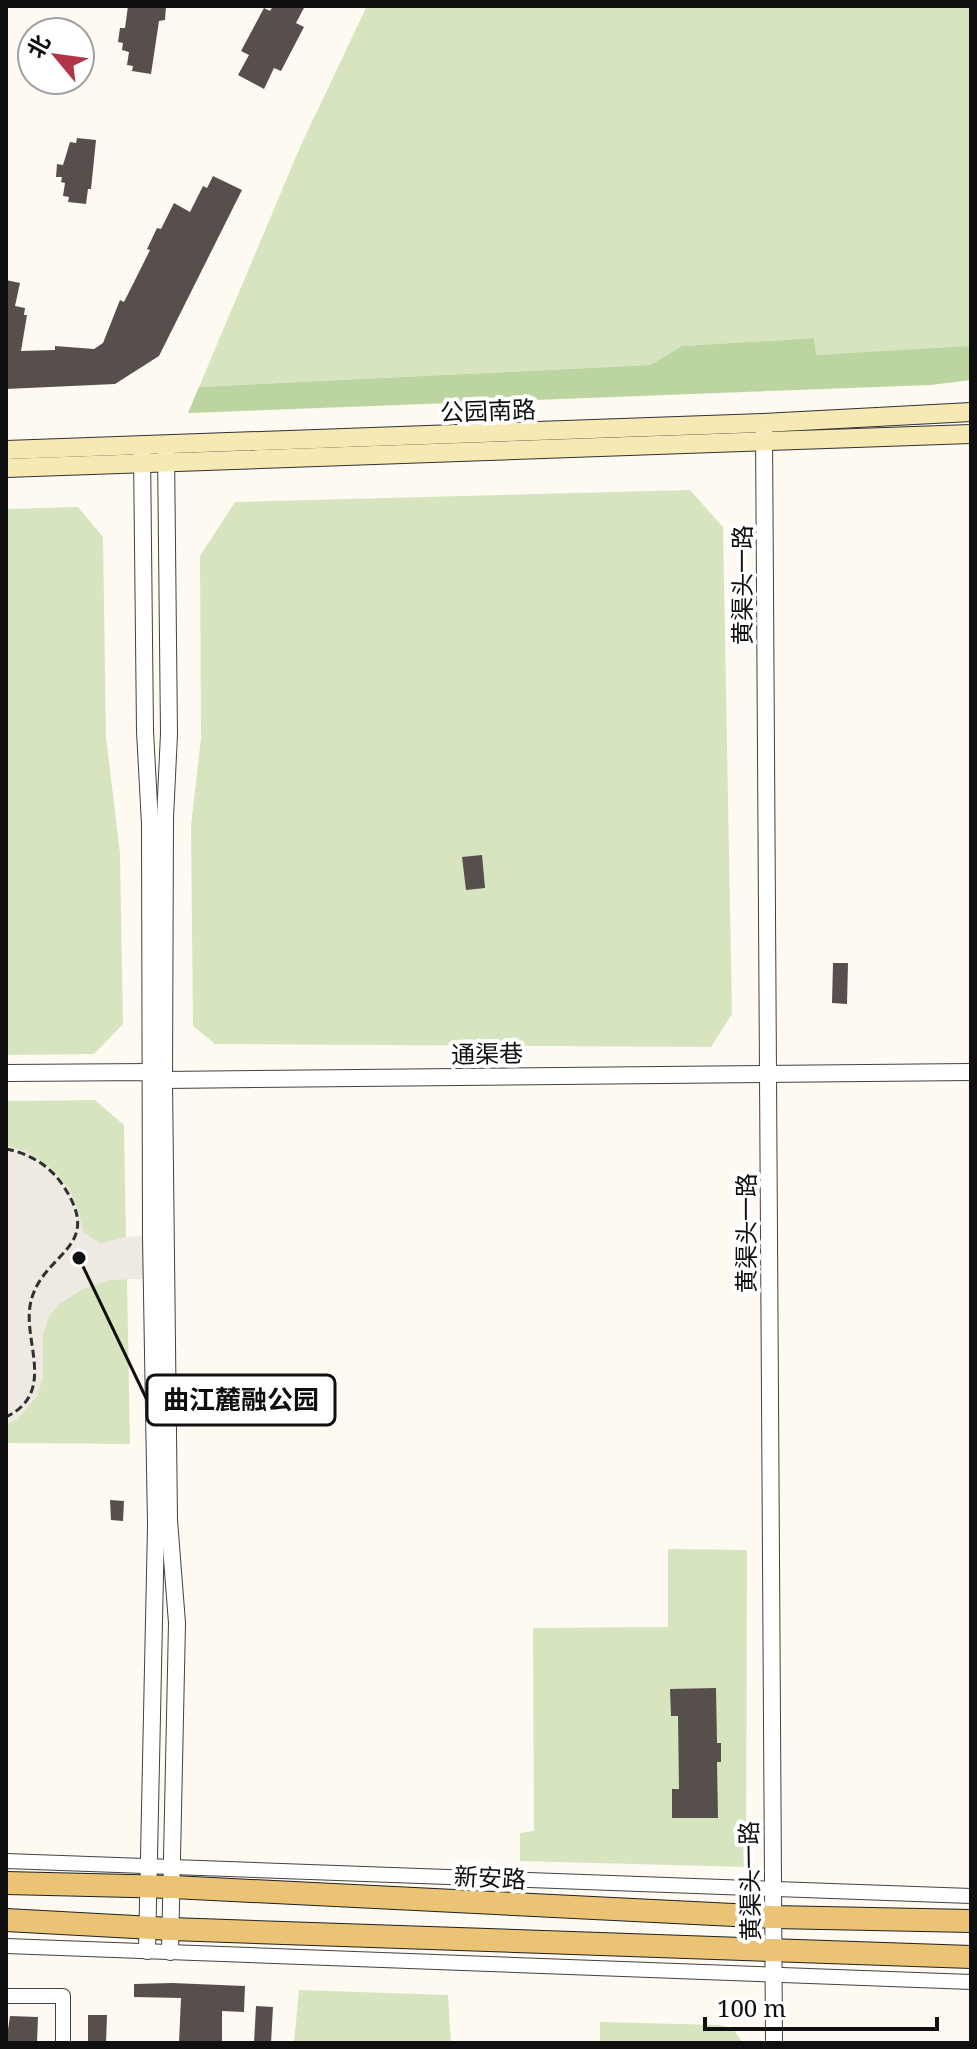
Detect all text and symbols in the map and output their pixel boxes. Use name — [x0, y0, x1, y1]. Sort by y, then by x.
north arrow — [16, 16, 96, 96]
text: 北 — [19, 29, 56, 63]
street label: 公园南路 — [439, 392, 537, 428]
street label: 黄渠头一路 — [725, 525, 758, 645]
street label: 通渠巷 — [451, 1036, 523, 1070]
street label: 黄渠头一路 — [729, 1173, 762, 1293]
callout: 曲江麓融公园 — [147, 1375, 335, 1425]
text: 曲江麓融公园 — [163, 1381, 319, 1417]
street label: 黄渠头一路 — [731, 1821, 767, 1941]
street label: 新安路 — [453, 1859, 527, 1895]
scale bar — [705, 1981, 937, 2031]
text: 100 m — [717, 1991, 786, 2024]

